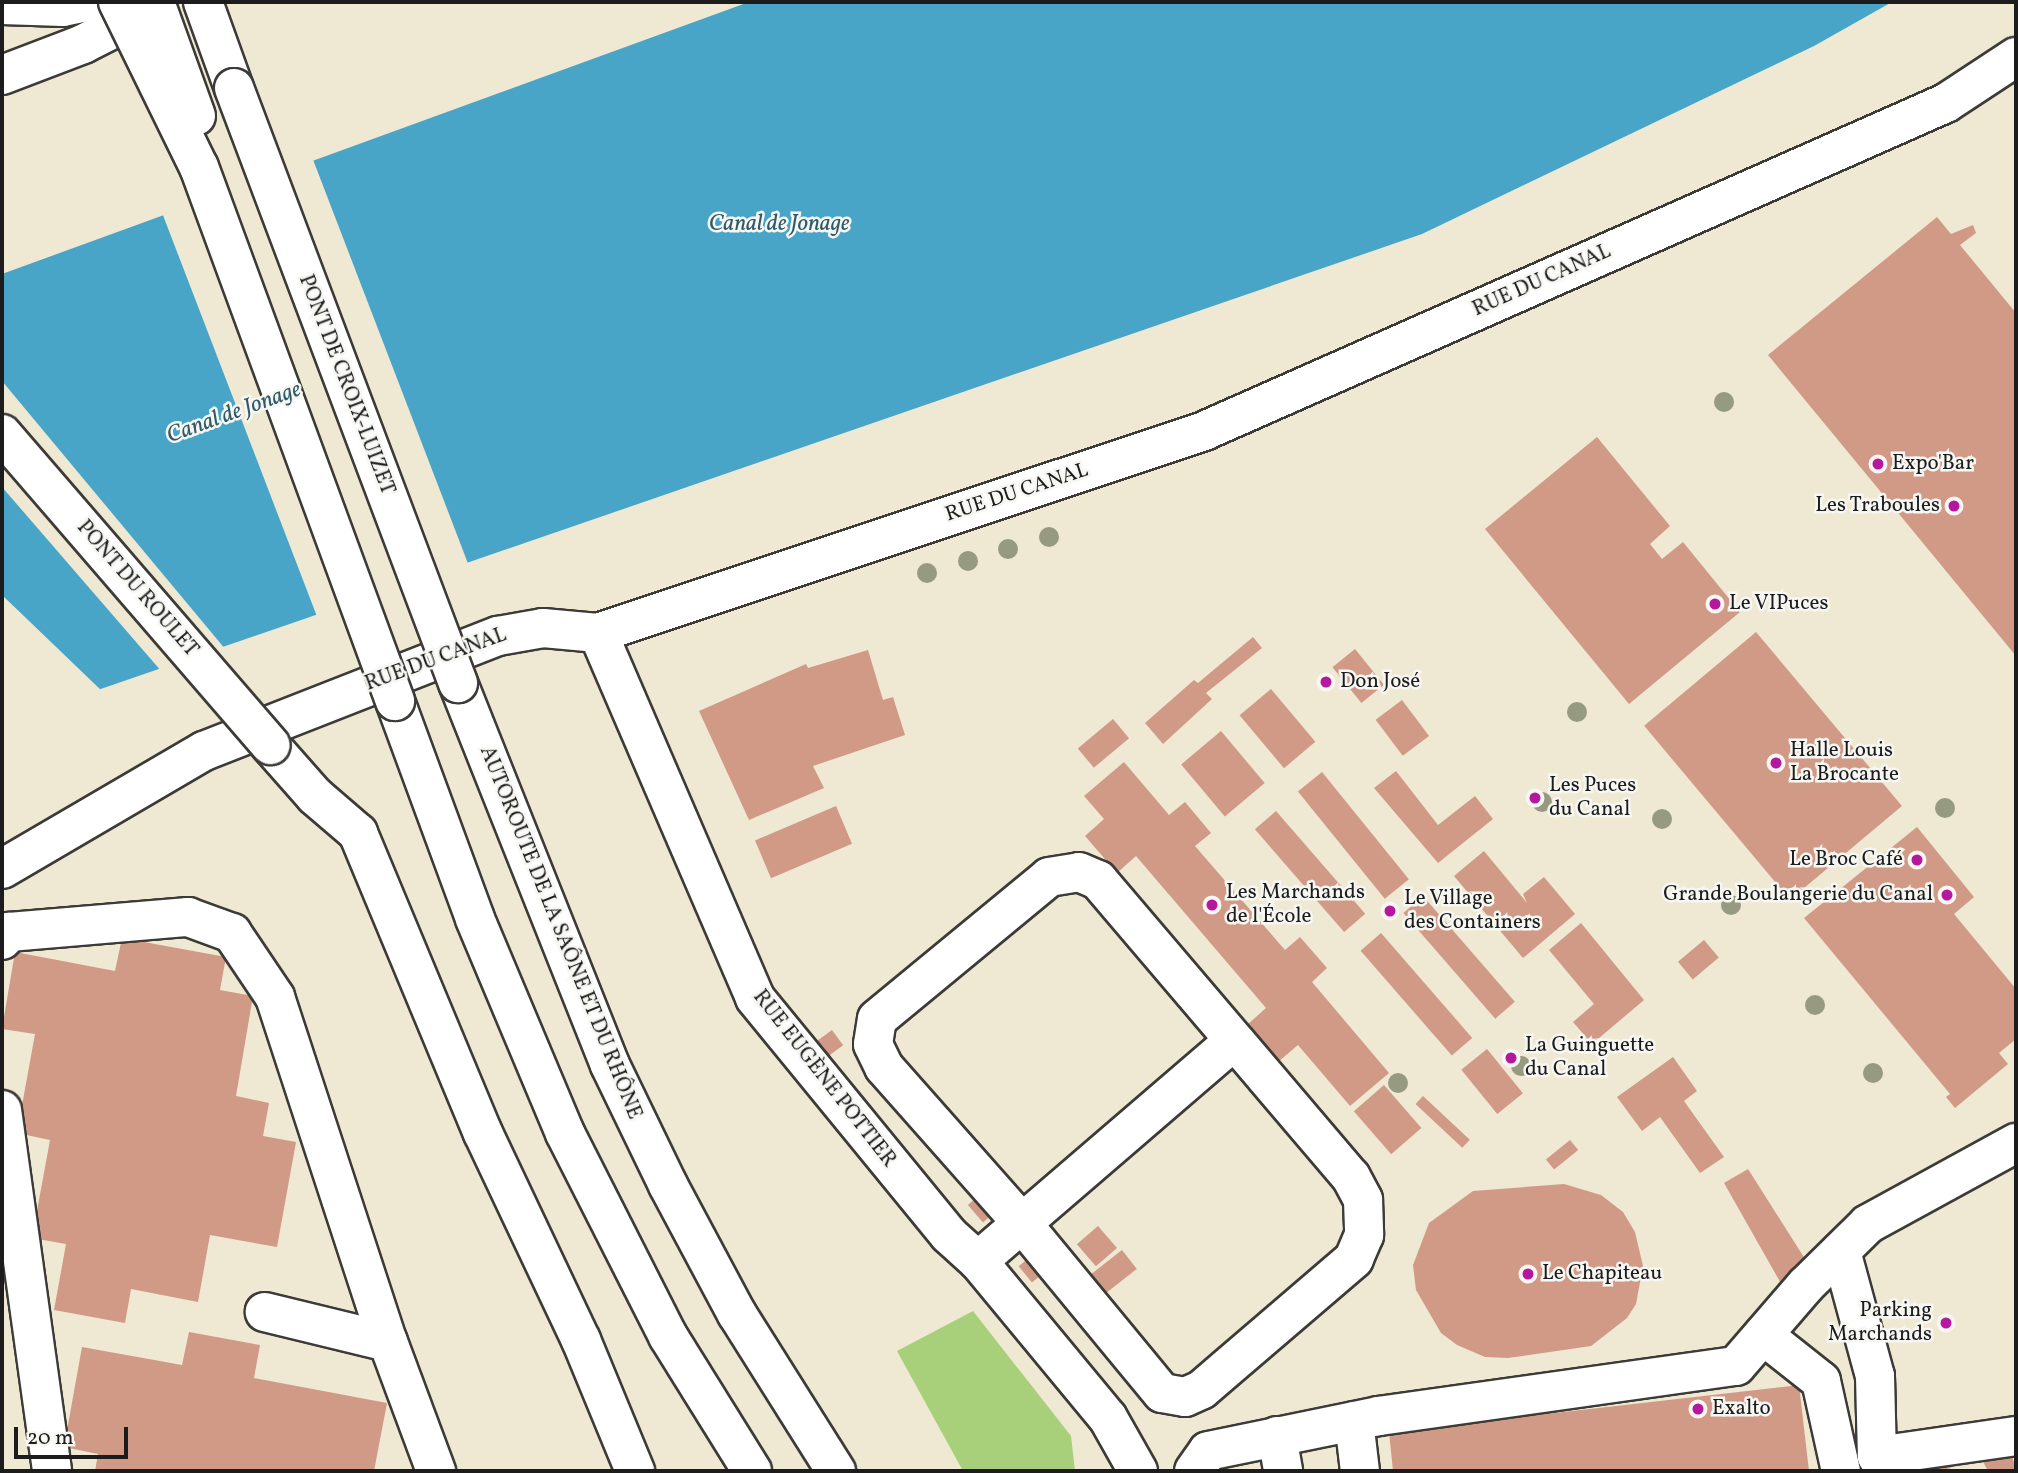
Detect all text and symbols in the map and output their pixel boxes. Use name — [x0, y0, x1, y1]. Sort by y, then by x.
water label: Canal de Jonage — [709, 210, 849, 238]
street label: RUE DU CANAL — [1469, 239, 1615, 323]
street label: PONT DE CROIX-LUIZET — [292, 271, 400, 499]
water label: Canal de Jonage — [163, 376, 305, 450]
place label: Expo'Bar — [1892, 451, 1974, 477]
marker: Expo'Bar — [1870, 456, 1886, 472]
street label: RUE DU CANAL — [942, 458, 1092, 528]
place label: Les Traboules — [1815, 493, 1940, 519]
marker: Les Traboules — [1946, 498, 1962, 514]
street label: PONT DU ROULET — [71, 515, 203, 663]
place label: Le VIPuces — [1729, 591, 1829, 617]
marker: Le VIPuces — [1707, 596, 1723, 612]
street label: RUE DU CANAL — [362, 623, 510, 697]
place label: Don José — [1340, 669, 1420, 695]
marker: Don José — [1318, 674, 1334, 690]
place label: Halle Louis La Brocante — [1790, 738, 1899, 788]
street label: AUTOROUTE DE LA SAÔNE ET DU RHÔNE — [473, 742, 647, 1124]
marker: Halle Louis La Brocante — [1768, 755, 1784, 771]
place label: Les Puces du Canal — [1549, 773, 1636, 823]
marker: Les Puces du Canal — [1527, 790, 1543, 806]
place label: Le Broc Café — [1789, 847, 1903, 873]
marker: Le Broc Café — [1909, 852, 1925, 868]
place label: Les Marchands de l'École — [1226, 880, 1365, 930]
place label: Grande Boulangerie du Canal — [1663, 882, 1933, 908]
place label: Le Village des Containers — [1404, 886, 1541, 936]
marker: Grande Boulangerie du Canal — [1939, 887, 1955, 903]
marker: Les Marchands de l'École — [1204, 897, 1220, 913]
marker: Le Village des Containers — [1382, 903, 1398, 919]
street label: RUE EUGÈNE POTTIER — [747, 985, 901, 1173]
place label: La Guinguette du Canal — [1525, 1033, 1654, 1083]
marker: La Guinguette du Canal — [1503, 1050, 1519, 1066]
place label: Le Chapiteau — [1542, 1261, 1662, 1287]
marker: Le Chapiteau — [1520, 1266, 1536, 1282]
place label: Parking Marchands — [1828, 1298, 1932, 1348]
marker: Parking Marchands — [1938, 1315, 1954, 1331]
place label: Exalto — [1712, 1396, 1771, 1422]
marker: Exalto — [1690, 1401, 1706, 1417]
scale bar — [18, 1414, 131, 1458]
text: 20 m — [27, 1424, 73, 1453]

